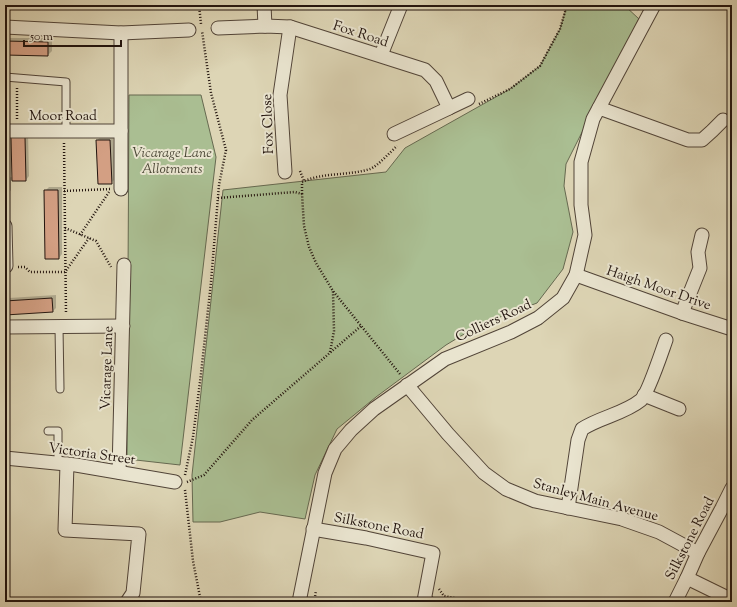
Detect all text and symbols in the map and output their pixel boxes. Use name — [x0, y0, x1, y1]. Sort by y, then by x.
street label: Fox Road — [330, 17, 391, 53]
scale bar — [24, 22, 121, 48]
text: 50 m — [29, 28, 53, 46]
street label: Fox Close — [258, 93, 280, 154]
street label: Moor Road — [29, 107, 97, 127]
park label: Vicarage Lane Allotments — [132, 144, 212, 180]
street label: Haigh Moor Drive — [603, 262, 713, 316]
street label: Colliers Road — [452, 295, 535, 348]
street label: Vicarage Lane — [97, 326, 119, 411]
street label: Victoria Street — [47, 439, 137, 471]
street label: Stanley Main Avenue — [530, 475, 660, 527]
street label: Silkstone Road — [661, 494, 720, 584]
street label: Silkstone Road — [332, 508, 425, 545]

